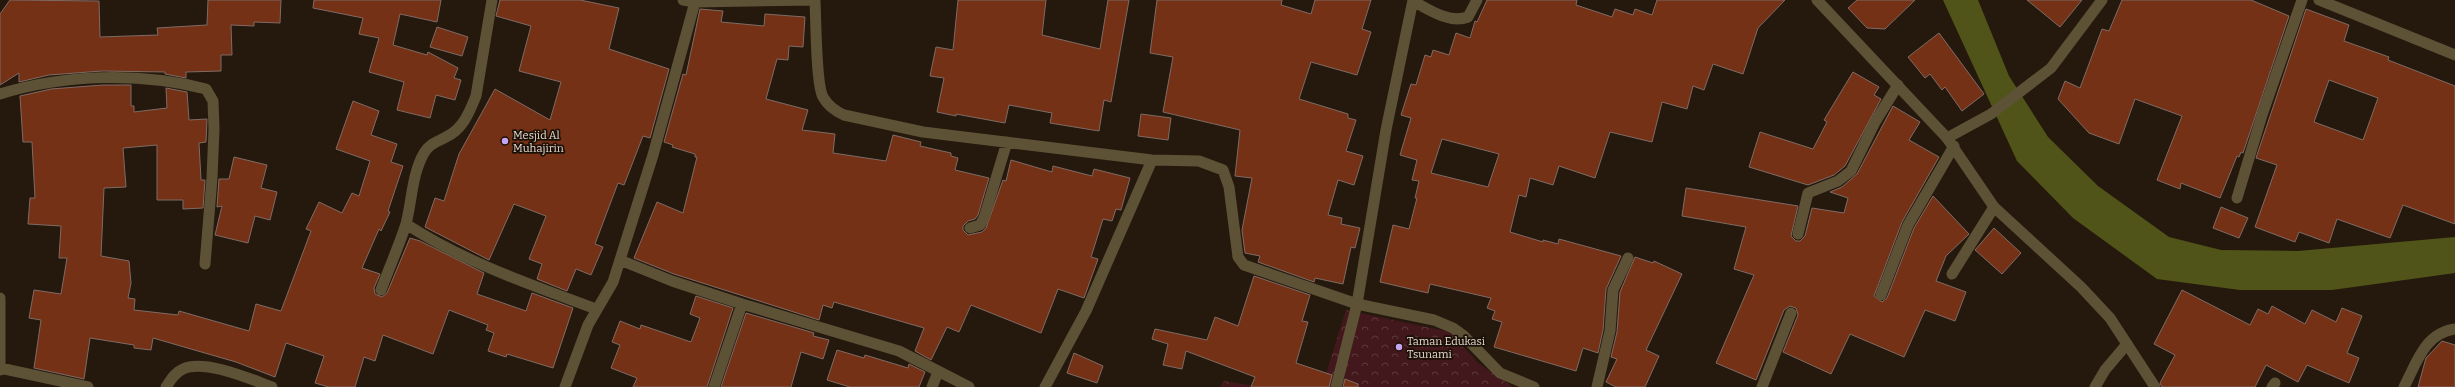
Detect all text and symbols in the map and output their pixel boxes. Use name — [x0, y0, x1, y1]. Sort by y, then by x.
place label: Mesjid Al Muhajirin — [513, 129, 564, 155]
marker: Mesjid Al Muhajirin — [500, 136, 510, 146]
place label: Taman Edukasi Tsunami — [1407, 335, 1486, 361]
marker: Taman Edukasi Tsunami — [1394, 342, 1404, 352]

